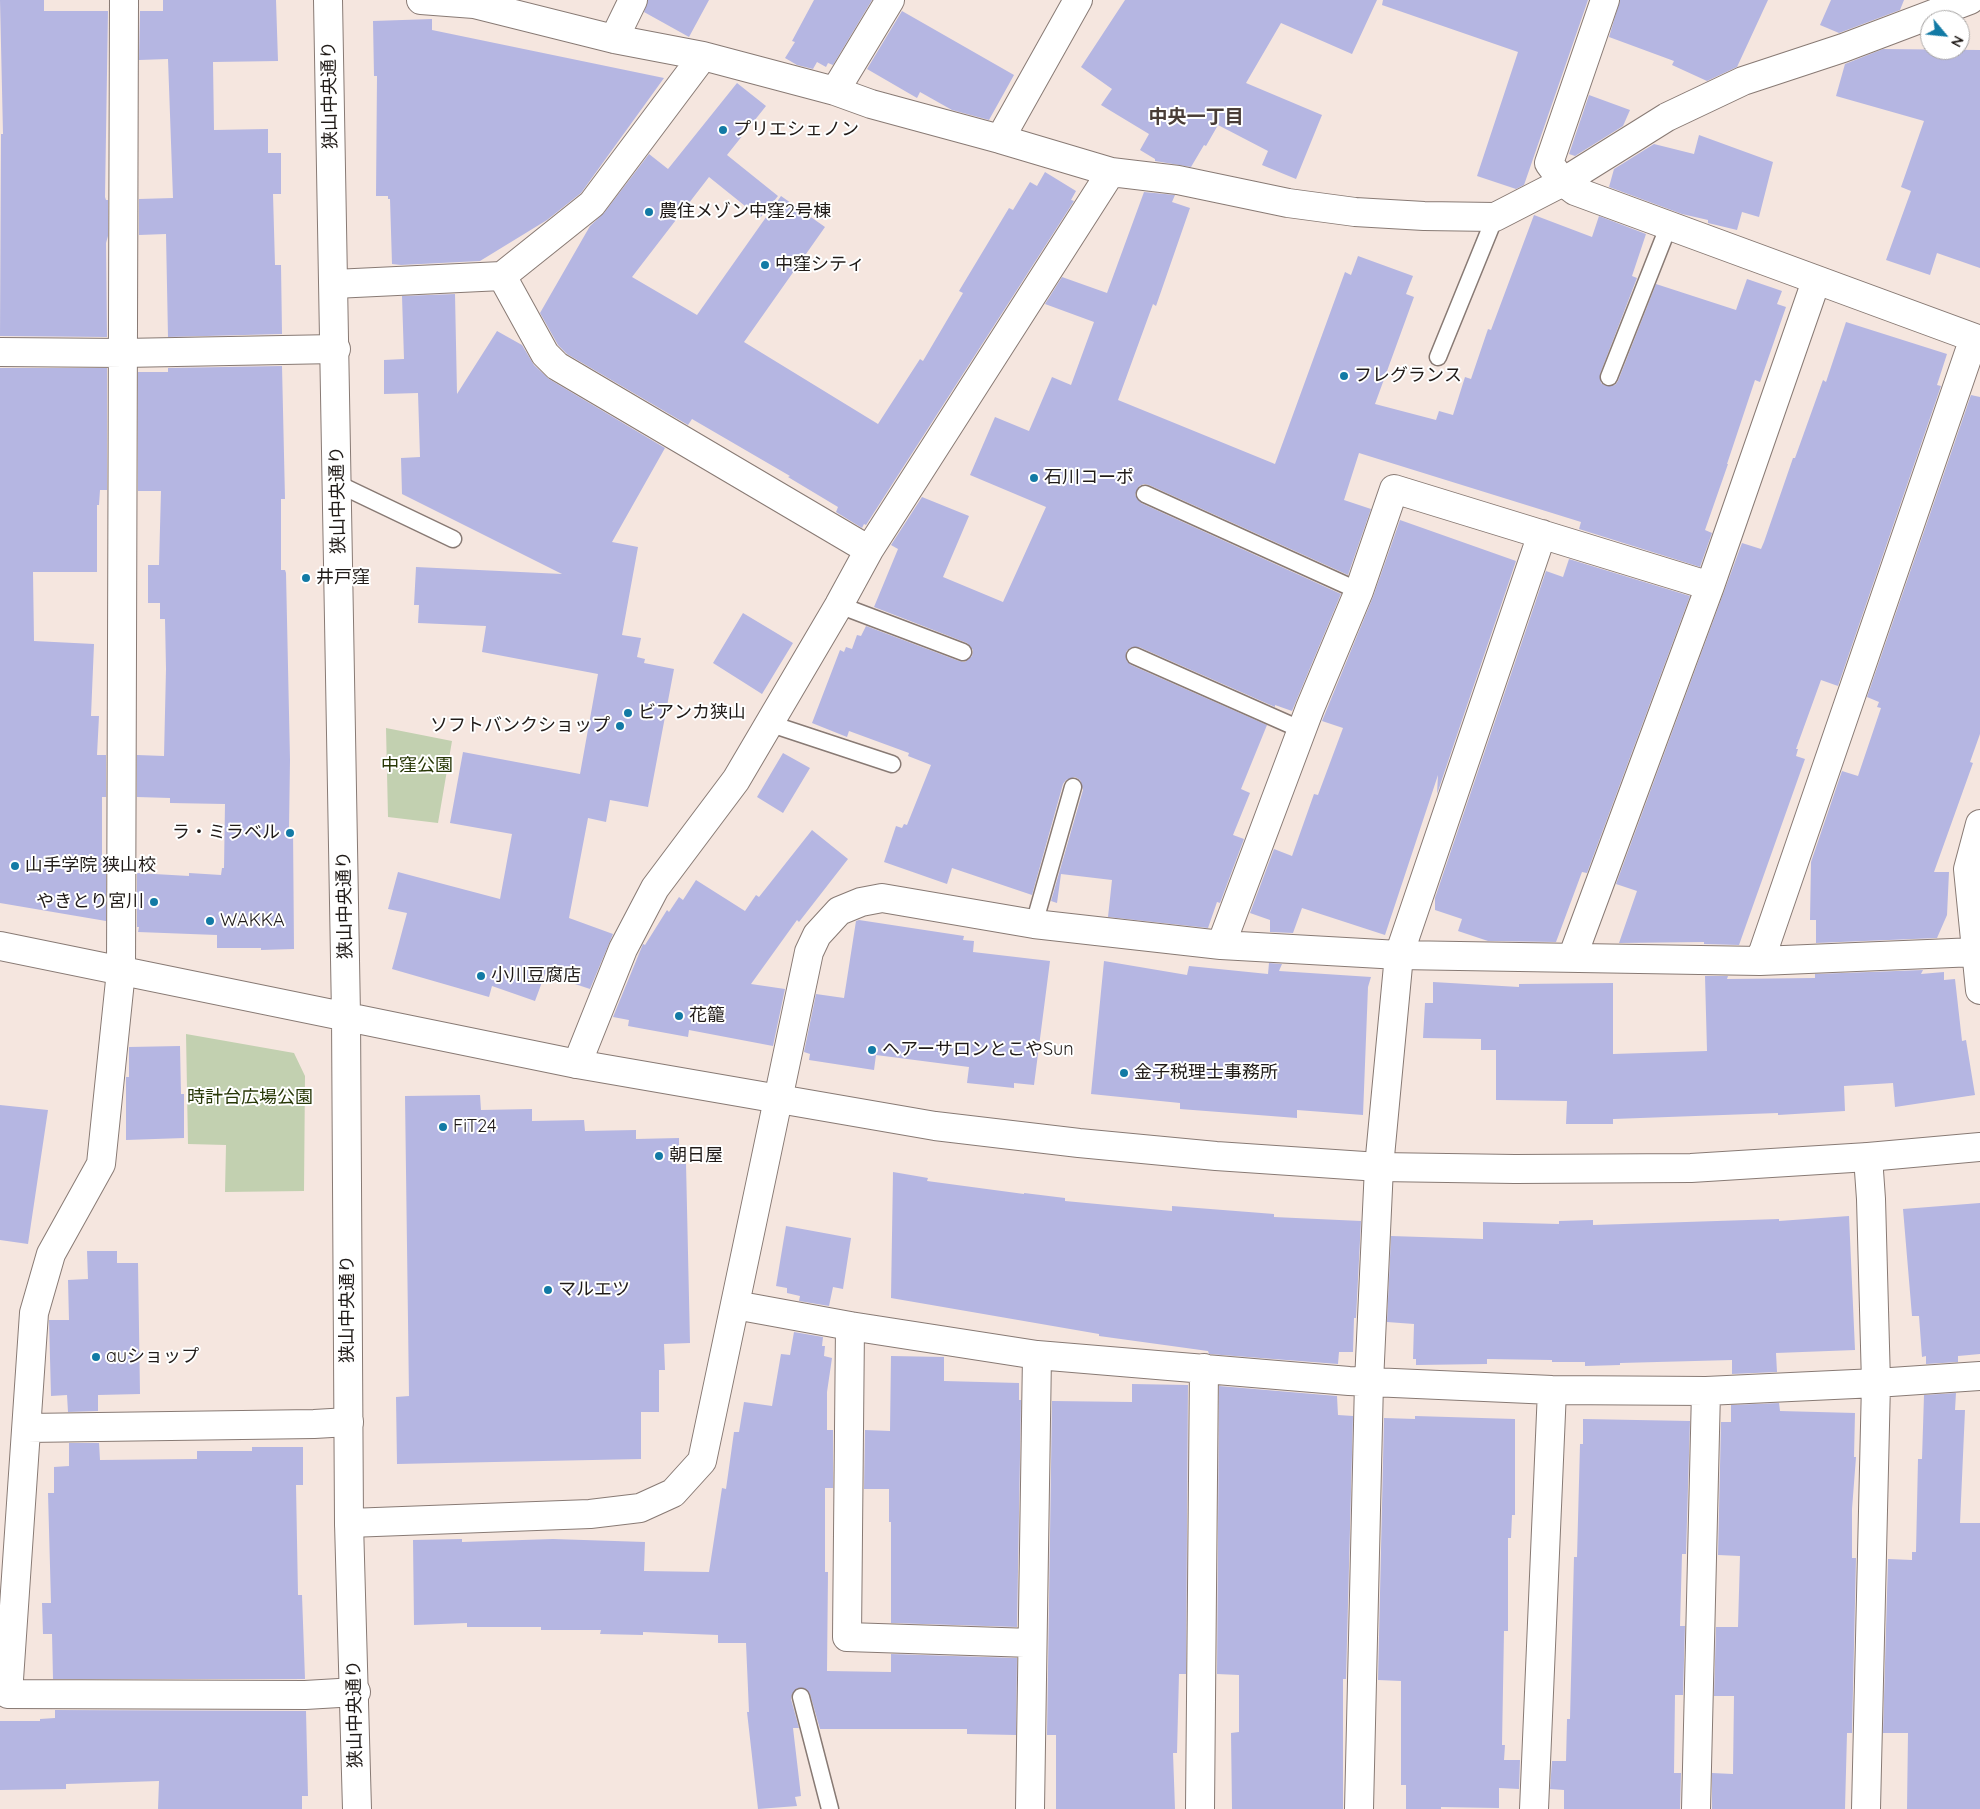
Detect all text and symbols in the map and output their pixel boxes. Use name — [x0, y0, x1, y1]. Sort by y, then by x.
north arrow — [1920, 10, 1970, 60]
text: N — [1947, 33, 1968, 50]
street label: 狭山中央通り — [318, 41, 342, 149]
district label: 中央一丁目 — [1149, 106, 1243, 128]
place label: プリエシェノン — [733, 119, 859, 141]
marker: プリエシェノン — [717, 124, 729, 136]
place label: 農住メゾン中窪2号棟 — [659, 201, 831, 223]
marker: 農住メゾン中窪2号棟 — [643, 206, 655, 218]
place label: 中窪シティ — [775, 254, 865, 276]
marker: 中窪シティ — [759, 259, 771, 271]
place label: フレグランス — [1354, 365, 1462, 387]
marker: フレグランス — [1338, 370, 1350, 382]
street label: 狭山中央通り — [326, 446, 350, 554]
place label: 石川コーポ — [1044, 467, 1134, 489]
marker: 石川コーポ — [1028, 472, 1040, 484]
place label: 井戸窪 — [316, 567, 370, 589]
marker: 井戸窪 — [300, 572, 312, 584]
place label: ビアンカ狭山 — [638, 702, 746, 724]
marker: ビアンカ狭山 — [622, 707, 634, 719]
place label: ソフトバンクショップ — [430, 715, 610, 737]
marker: ソフトバンクショップ — [614, 720, 626, 732]
park label: 中窪公園 — [381, 755, 453, 777]
place label: ラ・ミラベル — [172, 822, 280, 844]
marker: ラ・ミラベル — [284, 827, 296, 839]
street label: 狭山中央通り — [333, 851, 357, 959]
place label: 山手学院 狭山校 — [25, 855, 156, 877]
marker: 山手学院 狭山校 — [9, 860, 21, 872]
place label: やきとり宮川 — [36, 891, 144, 913]
marker: やきとり宮川 — [148, 896, 160, 908]
place label: WAKKA — [220, 910, 285, 932]
marker: WAKKA — [204, 915, 216, 927]
place label: 小川豆腐店 — [491, 965, 581, 987]
marker: 小川豆腐店 — [475, 970, 487, 982]
place label: 花籠 — [689, 1005, 725, 1027]
marker: 花籠 — [673, 1010, 685, 1022]
place label: ヘアーサロンとこやSun — [882, 1039, 1074, 1061]
marker: ヘアーサロンとこやSun — [866, 1044, 878, 1056]
place label: 金子税理士事務所 — [1134, 1062, 1278, 1084]
marker: 金子税理士事務所 — [1118, 1067, 1130, 1079]
park label: 時計台広場公園 — [187, 1087, 313, 1109]
place label: FiT24 — [453, 1116, 497, 1138]
marker: FiT24 — [437, 1121, 449, 1133]
place label: 朝日屋 — [669, 1145, 723, 1167]
marker: 朝日屋 — [653, 1150, 665, 1162]
street label: 狭山中央通り — [337, 1255, 359, 1363]
place label: マルエツ — [558, 1279, 630, 1301]
marker: マルエツ — [542, 1284, 554, 1296]
place label: auショップ — [106, 1346, 199, 1368]
marker: auショップ — [90, 1351, 102, 1363]
street label: 狭山中央通り — [343, 1660, 367, 1768]

